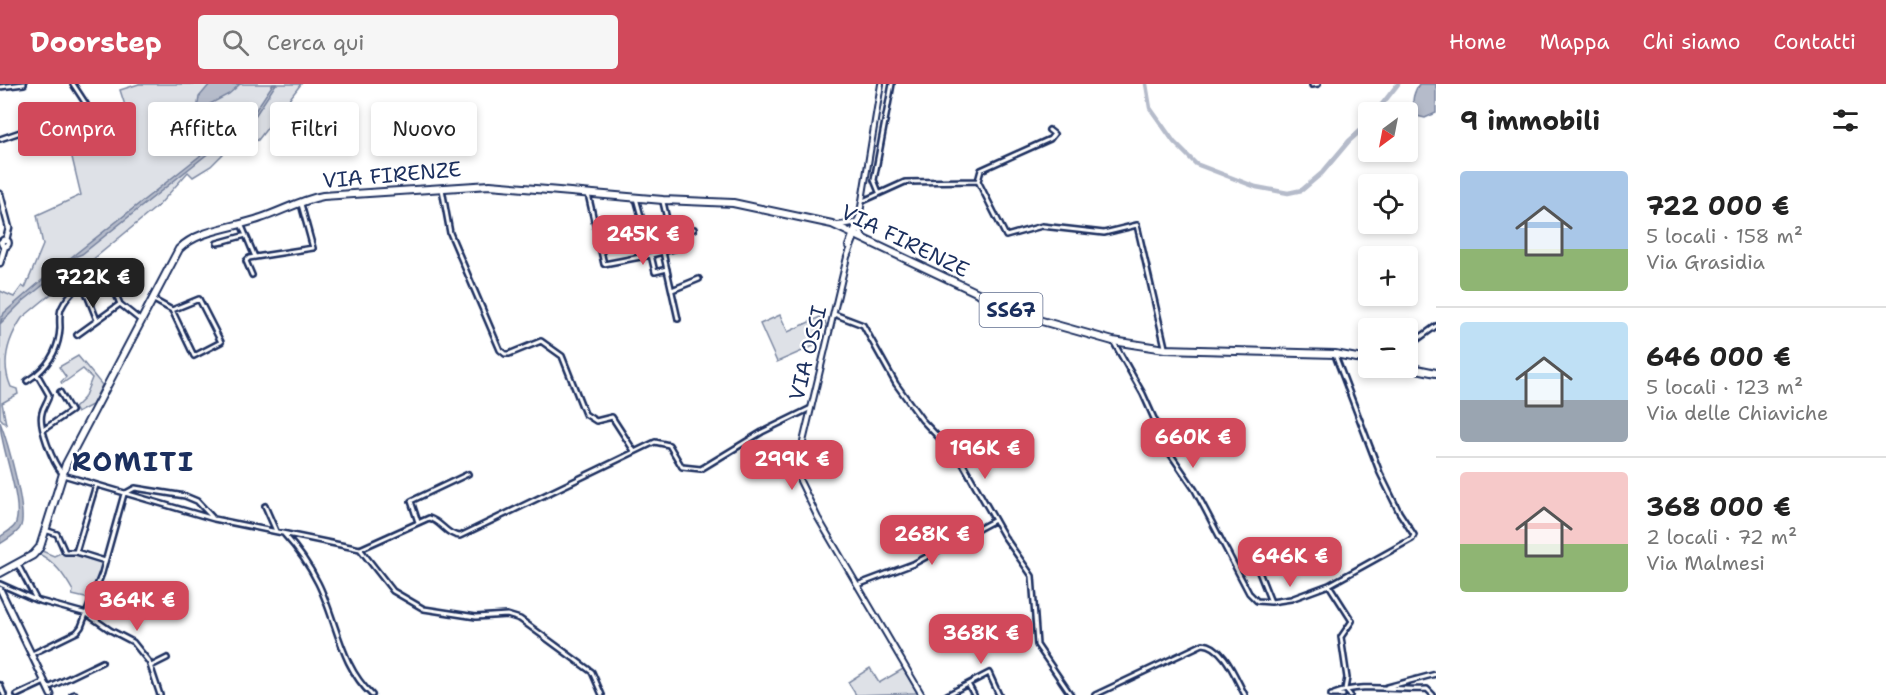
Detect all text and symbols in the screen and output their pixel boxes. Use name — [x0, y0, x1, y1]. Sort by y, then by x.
search box — [198, 15, 618, 69]
text: Doorstep — [30, 23, 162, 61]
icon: search — [219, 26, 252, 59]
text: Cerca qui — [267, 28, 365, 57]
text: Home — [1449, 28, 1507, 56]
text: Mappa — [1540, 28, 1610, 56]
text: Chi siamo — [1643, 28, 1740, 56]
text: Contatti — [1773, 28, 1856, 56]
chip: Compra — [18, 102, 136, 156]
chip: Affitta — [148, 102, 258, 156]
chip: Filtri — [270, 102, 359, 156]
chip: Nuovo — [371, 102, 477, 156]
north arrow — [1358, 102, 1418, 162]
map controls — [1358, 102, 1418, 378]
text: 9 immobili — [1460, 103, 1600, 138]
icon: filters — [1829, 104, 1862, 137]
street label: VIA FIRENZE — [321, 155, 463, 195]
button: locate — [1358, 174, 1418, 234]
text: 722 000 € — [1646, 188, 1790, 223]
icon: home — [1508, 195, 1580, 267]
street label: VIA FIRENZE — [836, 198, 974, 284]
pin: 245K € — [594, 215, 692, 266]
text: 245K € — [606, 221, 680, 247]
text: 5 locali · 158 m² — [1646, 223, 1803, 249]
button: + — [1358, 246, 1418, 306]
text: Via Grasidia — [1646, 249, 1765, 275]
pin: 722K € — [44, 258, 142, 309]
text: 722K € — [55, 264, 131, 290]
road number: SS67 — [980, 293, 1042, 327]
street label: VIA OSSI — [783, 303, 833, 403]
button: − — [1358, 318, 1418, 378]
text: 646 000 € — [1646, 339, 1791, 374]
icon: home — [1508, 346, 1580, 418]
text: 5 locali · 123 m² — [1646, 374, 1803, 400]
text: Via delle Chiaviche — [1646, 400, 1828, 426]
pin: 660K € — [1144, 418, 1242, 469]
text: 660K € — [1155, 424, 1231, 450]
pin: 196K € — [936, 429, 1034, 480]
text: 196K € — [949, 435, 1021, 461]
pin: 299K € — [743, 440, 841, 491]
district label: ROMITI — [71, 443, 195, 480]
text: 299K € — [754, 446, 830, 472]
text: 368 000 € — [1646, 489, 1791, 524]
icon: home — [1508, 496, 1580, 568]
pin: 268K € — [883, 515, 981, 566]
text: 268K € — [894, 521, 970, 547]
text: 2 locali · 72 m² — [1646, 524, 1797, 550]
pin: 646K € — [1241, 537, 1339, 588]
text: 646K € — [1252, 543, 1328, 569]
text: Via Malmesi — [1646, 550, 1765, 576]
pin: 364K € — [88, 581, 186, 632]
text: 364K € — [99, 587, 175, 613]
pin: 368K € — [932, 614, 1030, 665]
text: 368K € — [943, 620, 1019, 646]

